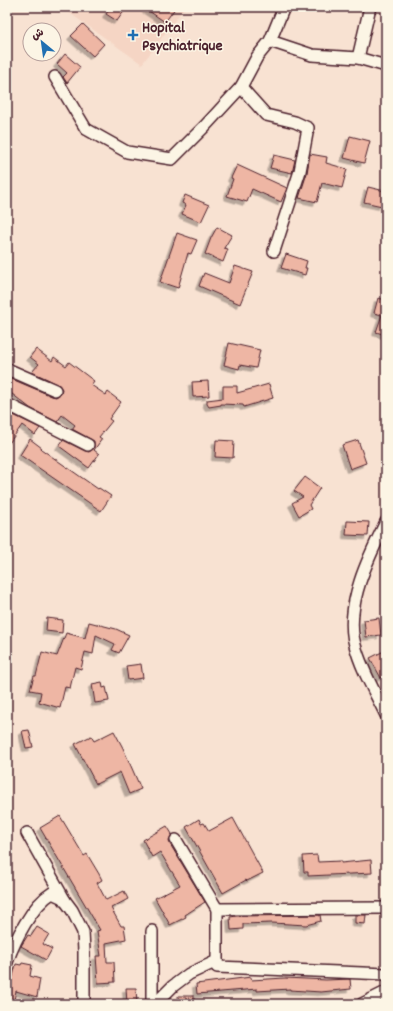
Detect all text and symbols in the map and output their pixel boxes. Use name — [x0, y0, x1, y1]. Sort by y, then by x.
place label: Hopital Psychiatrique — [142, 17, 223, 58]
north arrow — [22, 22, 62, 62]
text: ش — [29, 25, 47, 45]
marker: Hopital Psychiatrique — [127, 29, 139, 41]

